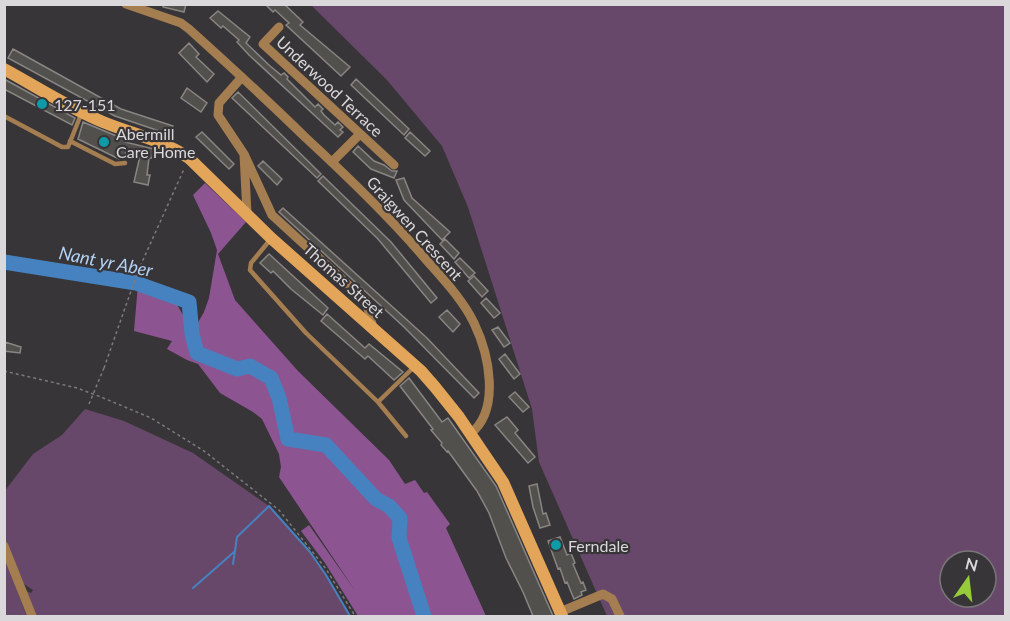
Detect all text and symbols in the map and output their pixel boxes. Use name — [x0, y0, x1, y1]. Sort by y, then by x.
street label: Underwood Terrace — [273, 32, 387, 140]
place label: 127-151 — [54, 95, 116, 114]
marker: 127-151 — [35, 97, 49, 111]
place label: Abermill Care Home — [116, 124, 195, 161]
marker: Abermill Care Home — [97, 135, 111, 149]
street label: Graigwen Crescent — [363, 172, 467, 284]
street label: Thomas Street — [300, 239, 388, 321]
water label: Nant yr Aber — [57, 241, 156, 281]
place label: Ferndale — [568, 536, 629, 555]
marker: Ferndale — [549, 538, 563, 552]
north arrow — [938, 549, 998, 609]
text: N — [963, 553, 980, 575]

